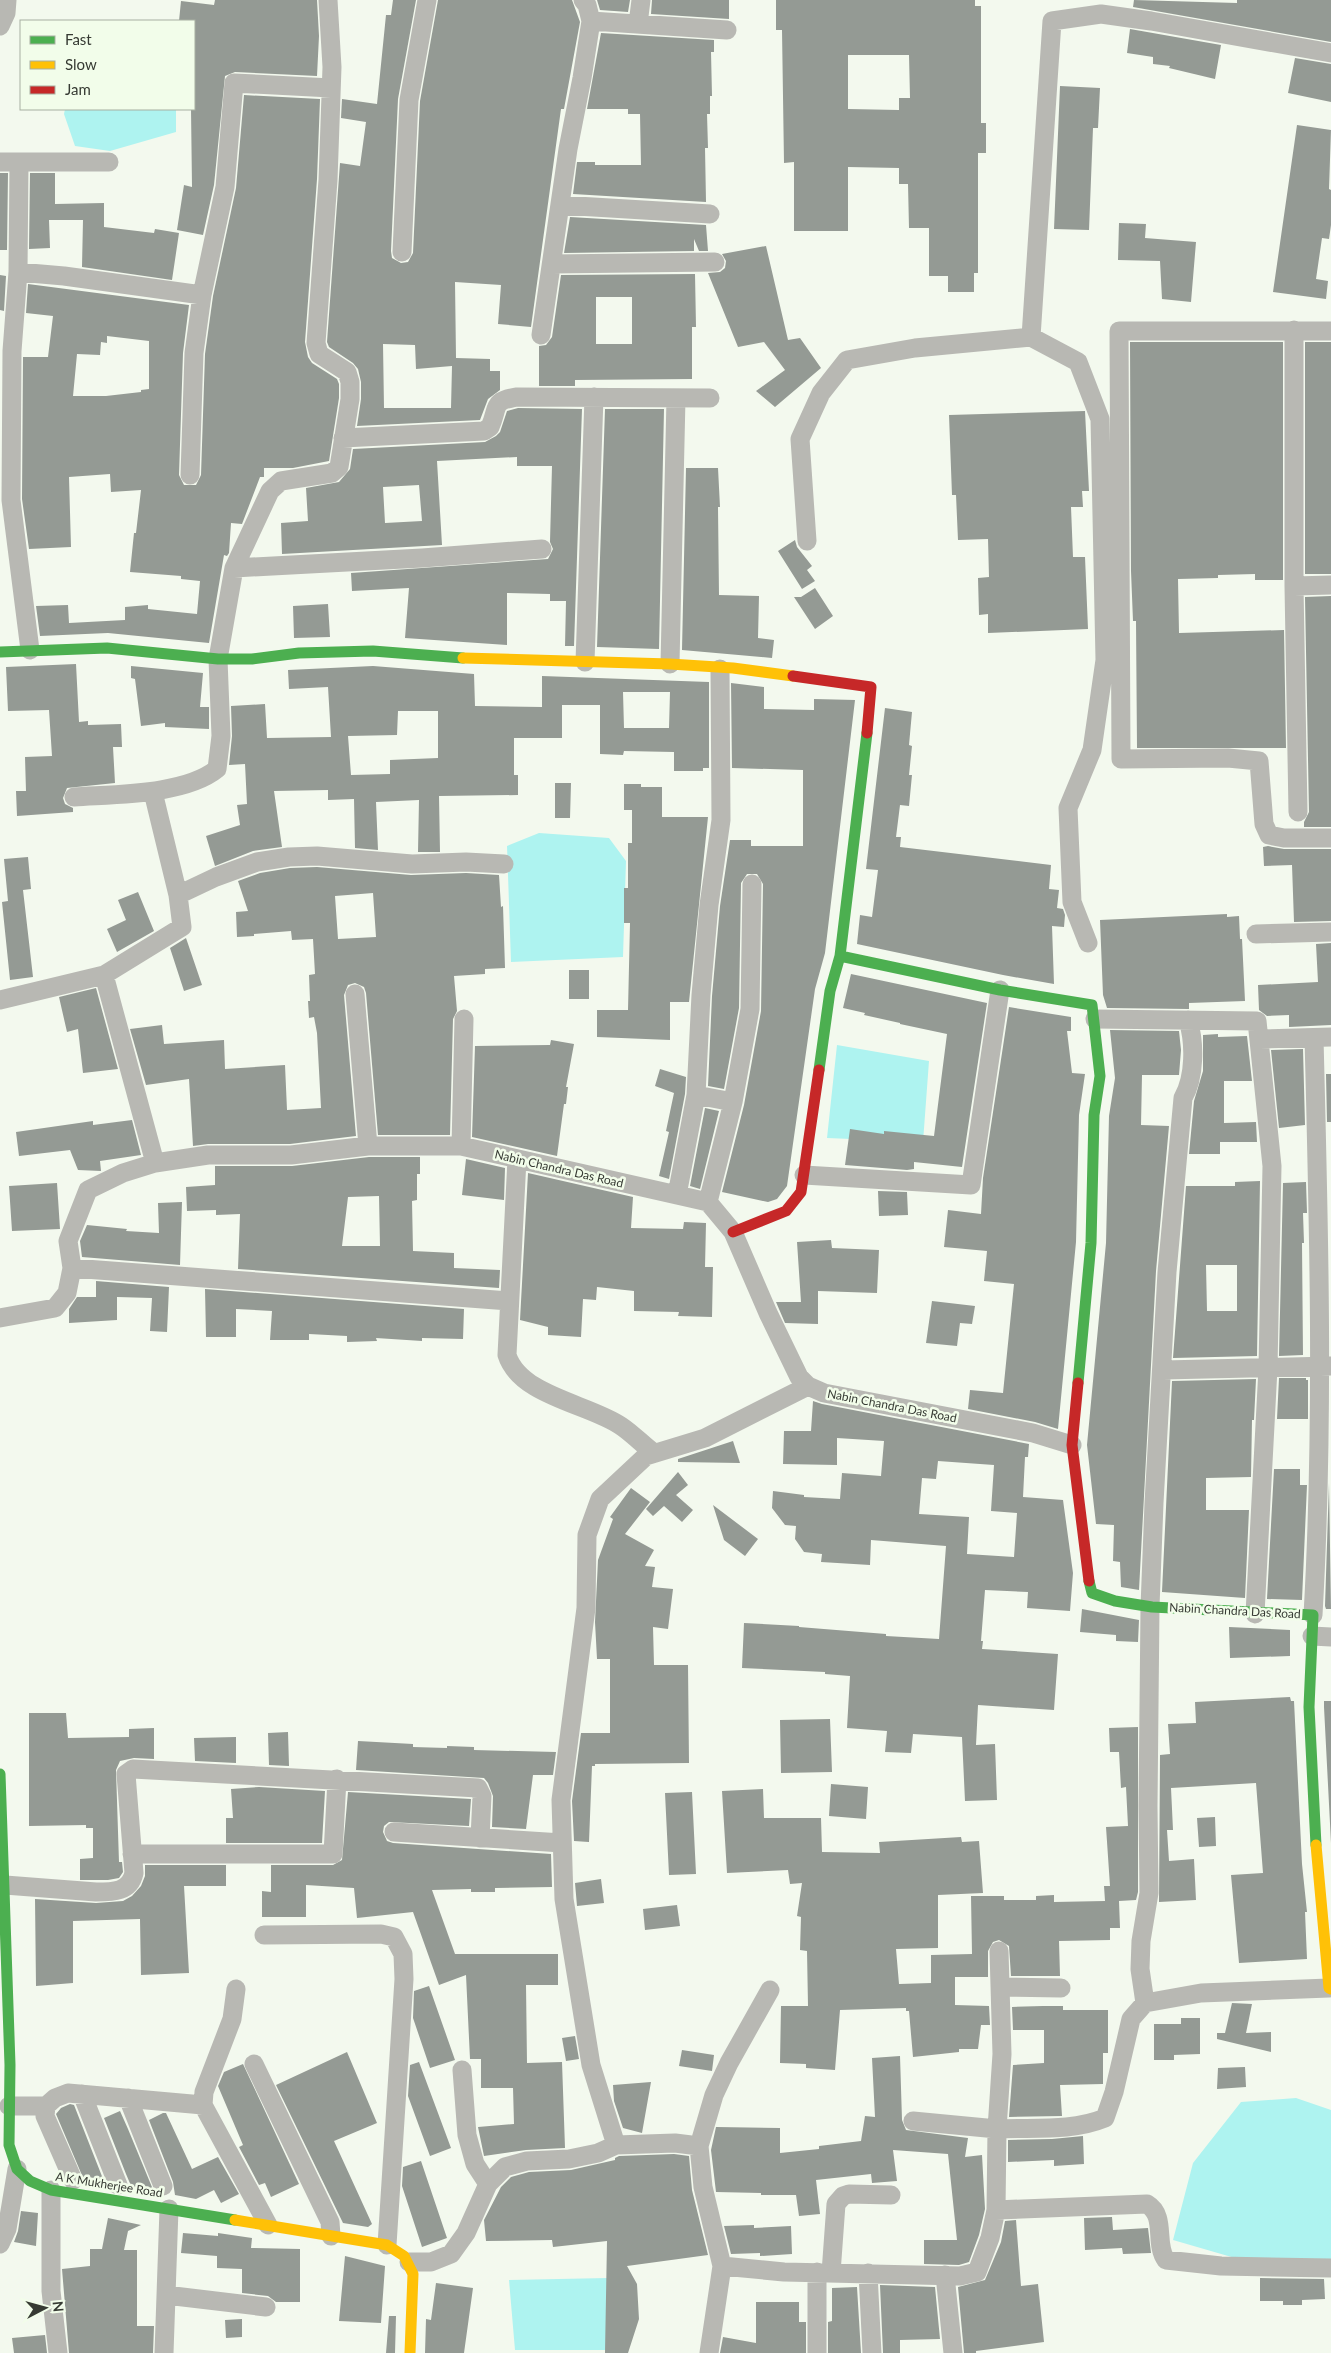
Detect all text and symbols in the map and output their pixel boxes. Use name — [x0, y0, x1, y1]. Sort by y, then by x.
legend — [20, 20, 195, 110]
text: Fast — [65, 30, 92, 48]
text: Slow — [65, 55, 97, 73]
text: Jam — [65, 80, 91, 98]
street label: Nabin Chandra Das Road — [493, 1146, 625, 1191]
street label: Nabin Chandra Das Road — [826, 1386, 958, 1425]
street label: Nabin Chandra Das Road — [1169, 1600, 1301, 1621]
street label: A K Mukherjee Road — [54, 2169, 164, 2200]
north arrow — [20, 2283, 70, 2333]
text: N — [49, 2300, 67, 2313]

